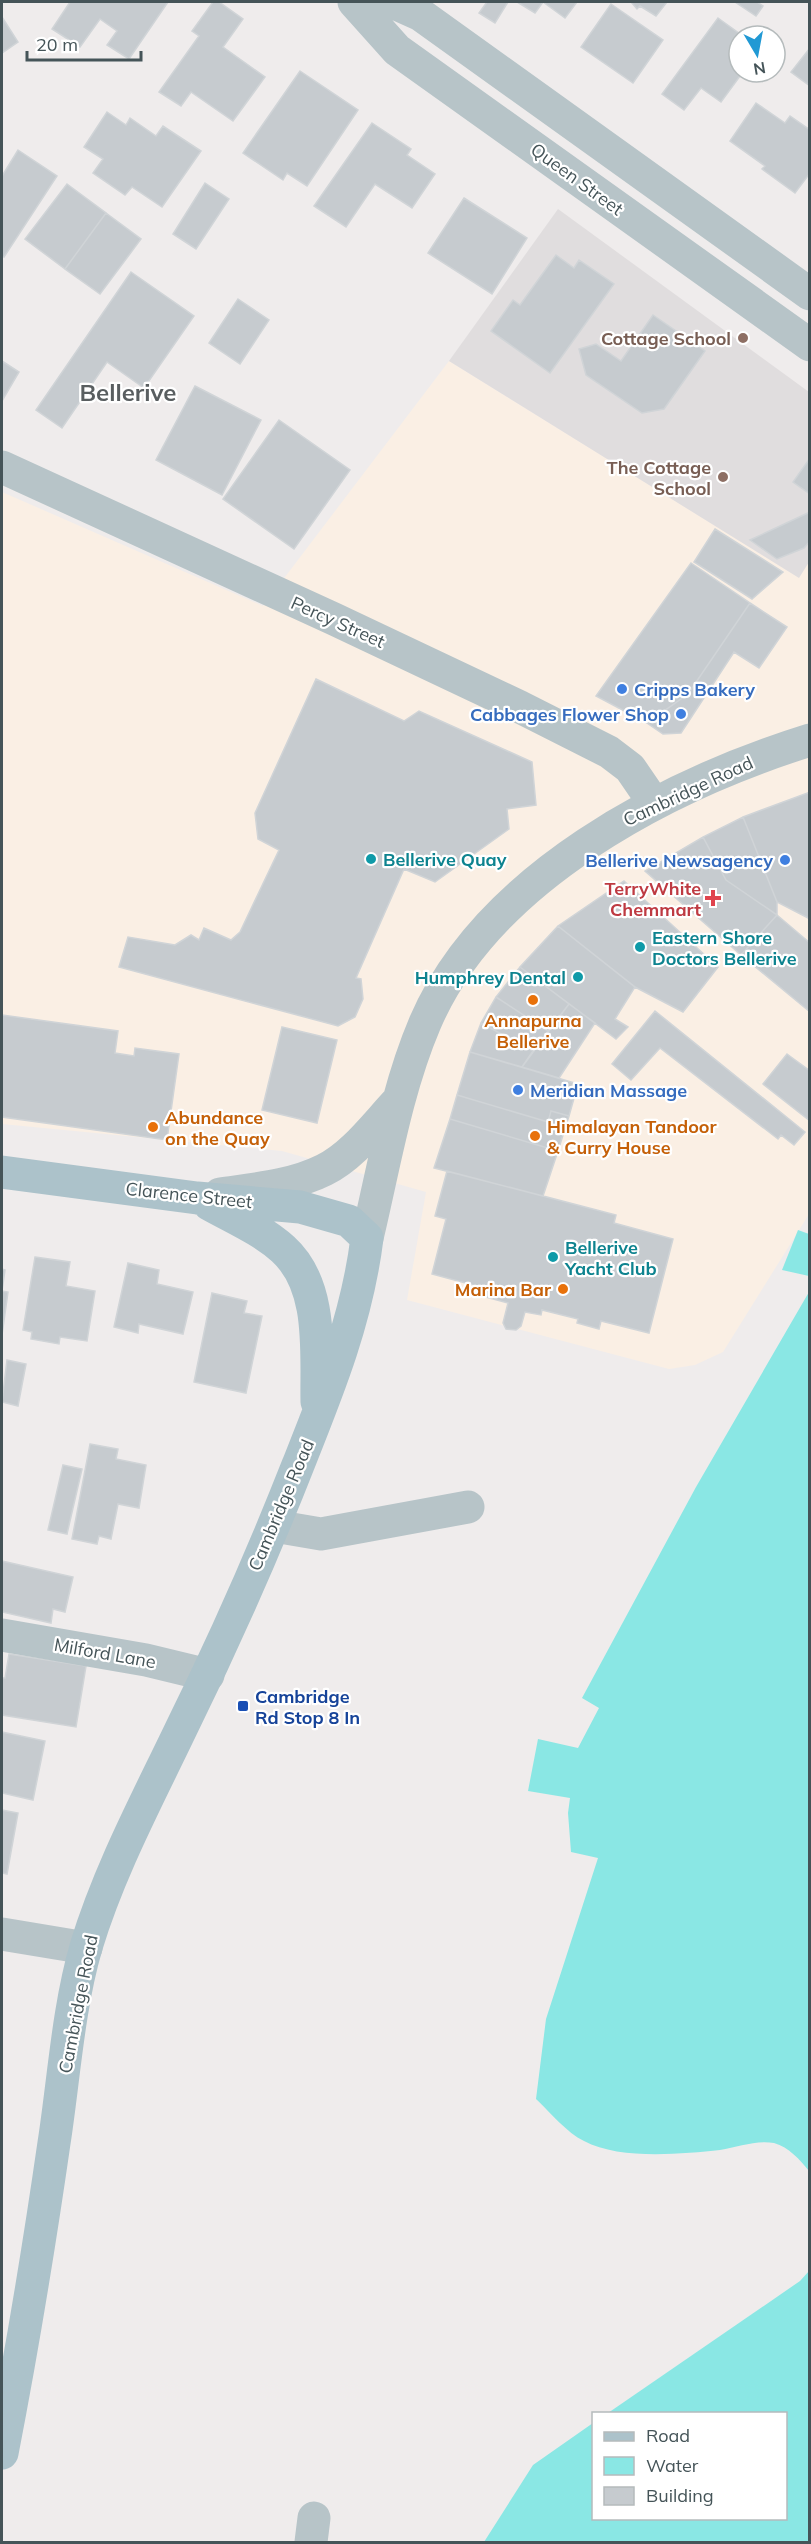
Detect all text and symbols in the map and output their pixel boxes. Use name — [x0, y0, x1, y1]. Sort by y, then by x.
scale bar — [27, 24, 141, 62]
north arrow — [727, 24, 787, 84]
text: 20 m — [36, 33, 78, 56]
text: N — [752, 58, 767, 80]
street label: Queen Street — [526, 138, 628, 220]
place label: Cottage School — [601, 327, 731, 350]
marker: Cottage School — [736, 331, 750, 345]
district label: Bellerive — [79, 377, 177, 407]
place label: The Cottage School — [607, 456, 711, 500]
marker: The Cottage School — [716, 470, 730, 484]
street label: Percy Street — [287, 591, 389, 653]
place label: Cripps Bakery — [634, 678, 755, 701]
marker: Cripps Bakery — [615, 682, 629, 696]
place label: Cabbages Flower Shop — [470, 703, 669, 726]
marker: Cabbages Flower Shop — [674, 707, 688, 721]
street label: Cambridge Road — [619, 751, 757, 831]
place label: Bellerive Quay — [383, 848, 507, 871]
place label: Bellerive Newsagency — [585, 849, 773, 872]
marker: Bellerive Quay — [364, 852, 378, 866]
marker: Bellerive Newsagency — [778, 853, 792, 867]
place label: TerryWhite Chemmart — [605, 877, 701, 921]
marker: TerryWhite Chemmart — [706, 891, 720, 905]
place label: Eastern Shore Doctors Bellerive — [652, 926, 797, 970]
marker: Eastern Shore Doctors Bellerive — [633, 940, 647, 954]
place label: Humphrey Dental — [415, 966, 566, 989]
marker: Humphrey Dental — [571, 970, 585, 984]
marker: Annapurna Bellerive — [526, 993, 540, 1007]
place label: Annapurna Bellerive — [484, 1009, 582, 1053]
place label: Meridian Massage — [530, 1079, 687, 1102]
marker: Meridian Massage — [511, 1083, 525, 1097]
place label: Abundance on the Quay — [165, 1106, 270, 1150]
place label: Himalayan Tandoor & Curry House — [547, 1115, 718, 1159]
marker: Abundance on the Quay — [146, 1120, 160, 1134]
marker: Himalayan Tandoor & Curry House — [528, 1129, 542, 1143]
street label: Clarence Street — [125, 1177, 253, 1213]
place label: Bellerive Yacht Club — [564, 1236, 657, 1280]
marker: Bellerive Yacht Club — [546, 1250, 560, 1264]
place label: Marina Bar — [455, 1278, 552, 1301]
marker: Marina Bar — [556, 1282, 570, 1296]
street label: Cambridge Road — [243, 1436, 319, 1574]
street label: Milford Lane — [52, 1633, 158, 1673]
place label: Cambridge Rd Stop 8 In — [255, 1685, 360, 1729]
marker: Cambridge Rd Stop 8 In — [236, 1699, 250, 1713]
street label: Cambridge Road — [53, 1933, 103, 2075]
legend — [592, 2412, 787, 2520]
text: Road — [646, 2424, 690, 2447]
text: Water — [646, 2454, 699, 2477]
text: Building — [646, 2484, 714, 2507]

